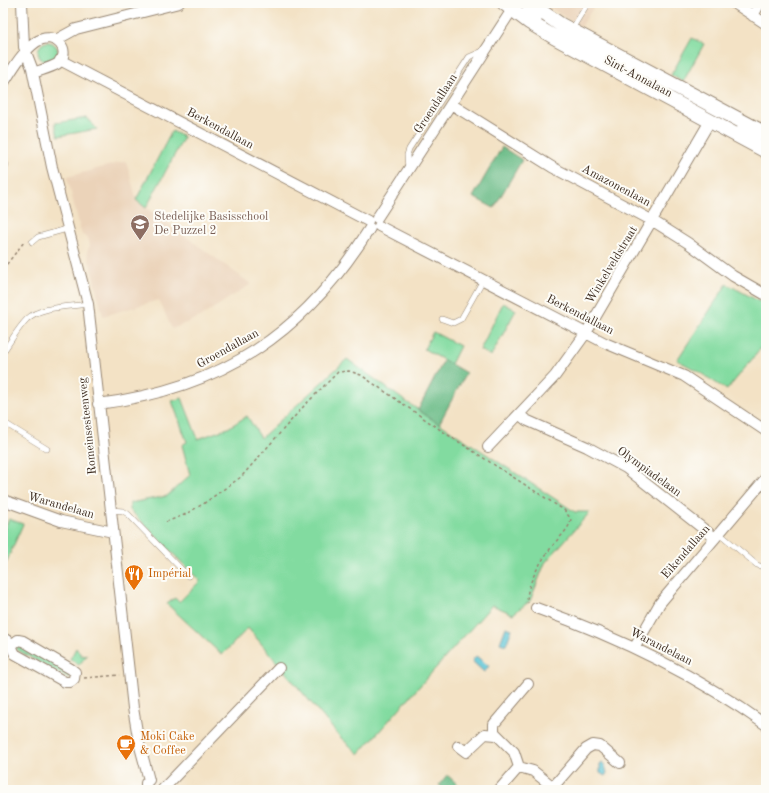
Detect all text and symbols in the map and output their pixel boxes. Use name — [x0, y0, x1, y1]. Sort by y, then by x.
street label: Sint-Annalaan — [602, 54, 675, 100]
street label: Groendallaan — [412, 72, 460, 136]
street label: Berkendallaan — [185, 106, 256, 152]
street label: Amazonenlaan — [580, 163, 653, 209]
place label: Stedelijke Basisschool De Puzzel 2 — [154, 211, 268, 237]
school or university icon: Stedelijke Basisschool De Puzzel 2 — [129, 213, 151, 241]
street label: Winkelveldstraat — [584, 224, 640, 306]
street label: Berkendallaan — [544, 293, 616, 337]
street label: Groendallaan — [195, 327, 261, 371]
street label: Romeinsesteenweg — [77, 376, 99, 475]
street label: Olympiadelaan — [615, 445, 684, 500]
street label: Warandelaan — [26, 491, 96, 521]
street label: Eikendallaan — [660, 522, 713, 581]
restaurant icon: Impérial — [123, 563, 145, 591]
place label: Impérial — [148, 568, 191, 580]
street label: Warandelaan — [628, 626, 695, 668]
place label: Moki Cake & Coffee — [140, 731, 195, 757]
cafe icon: Moki Cake & Coffee — [115, 733, 137, 761]

